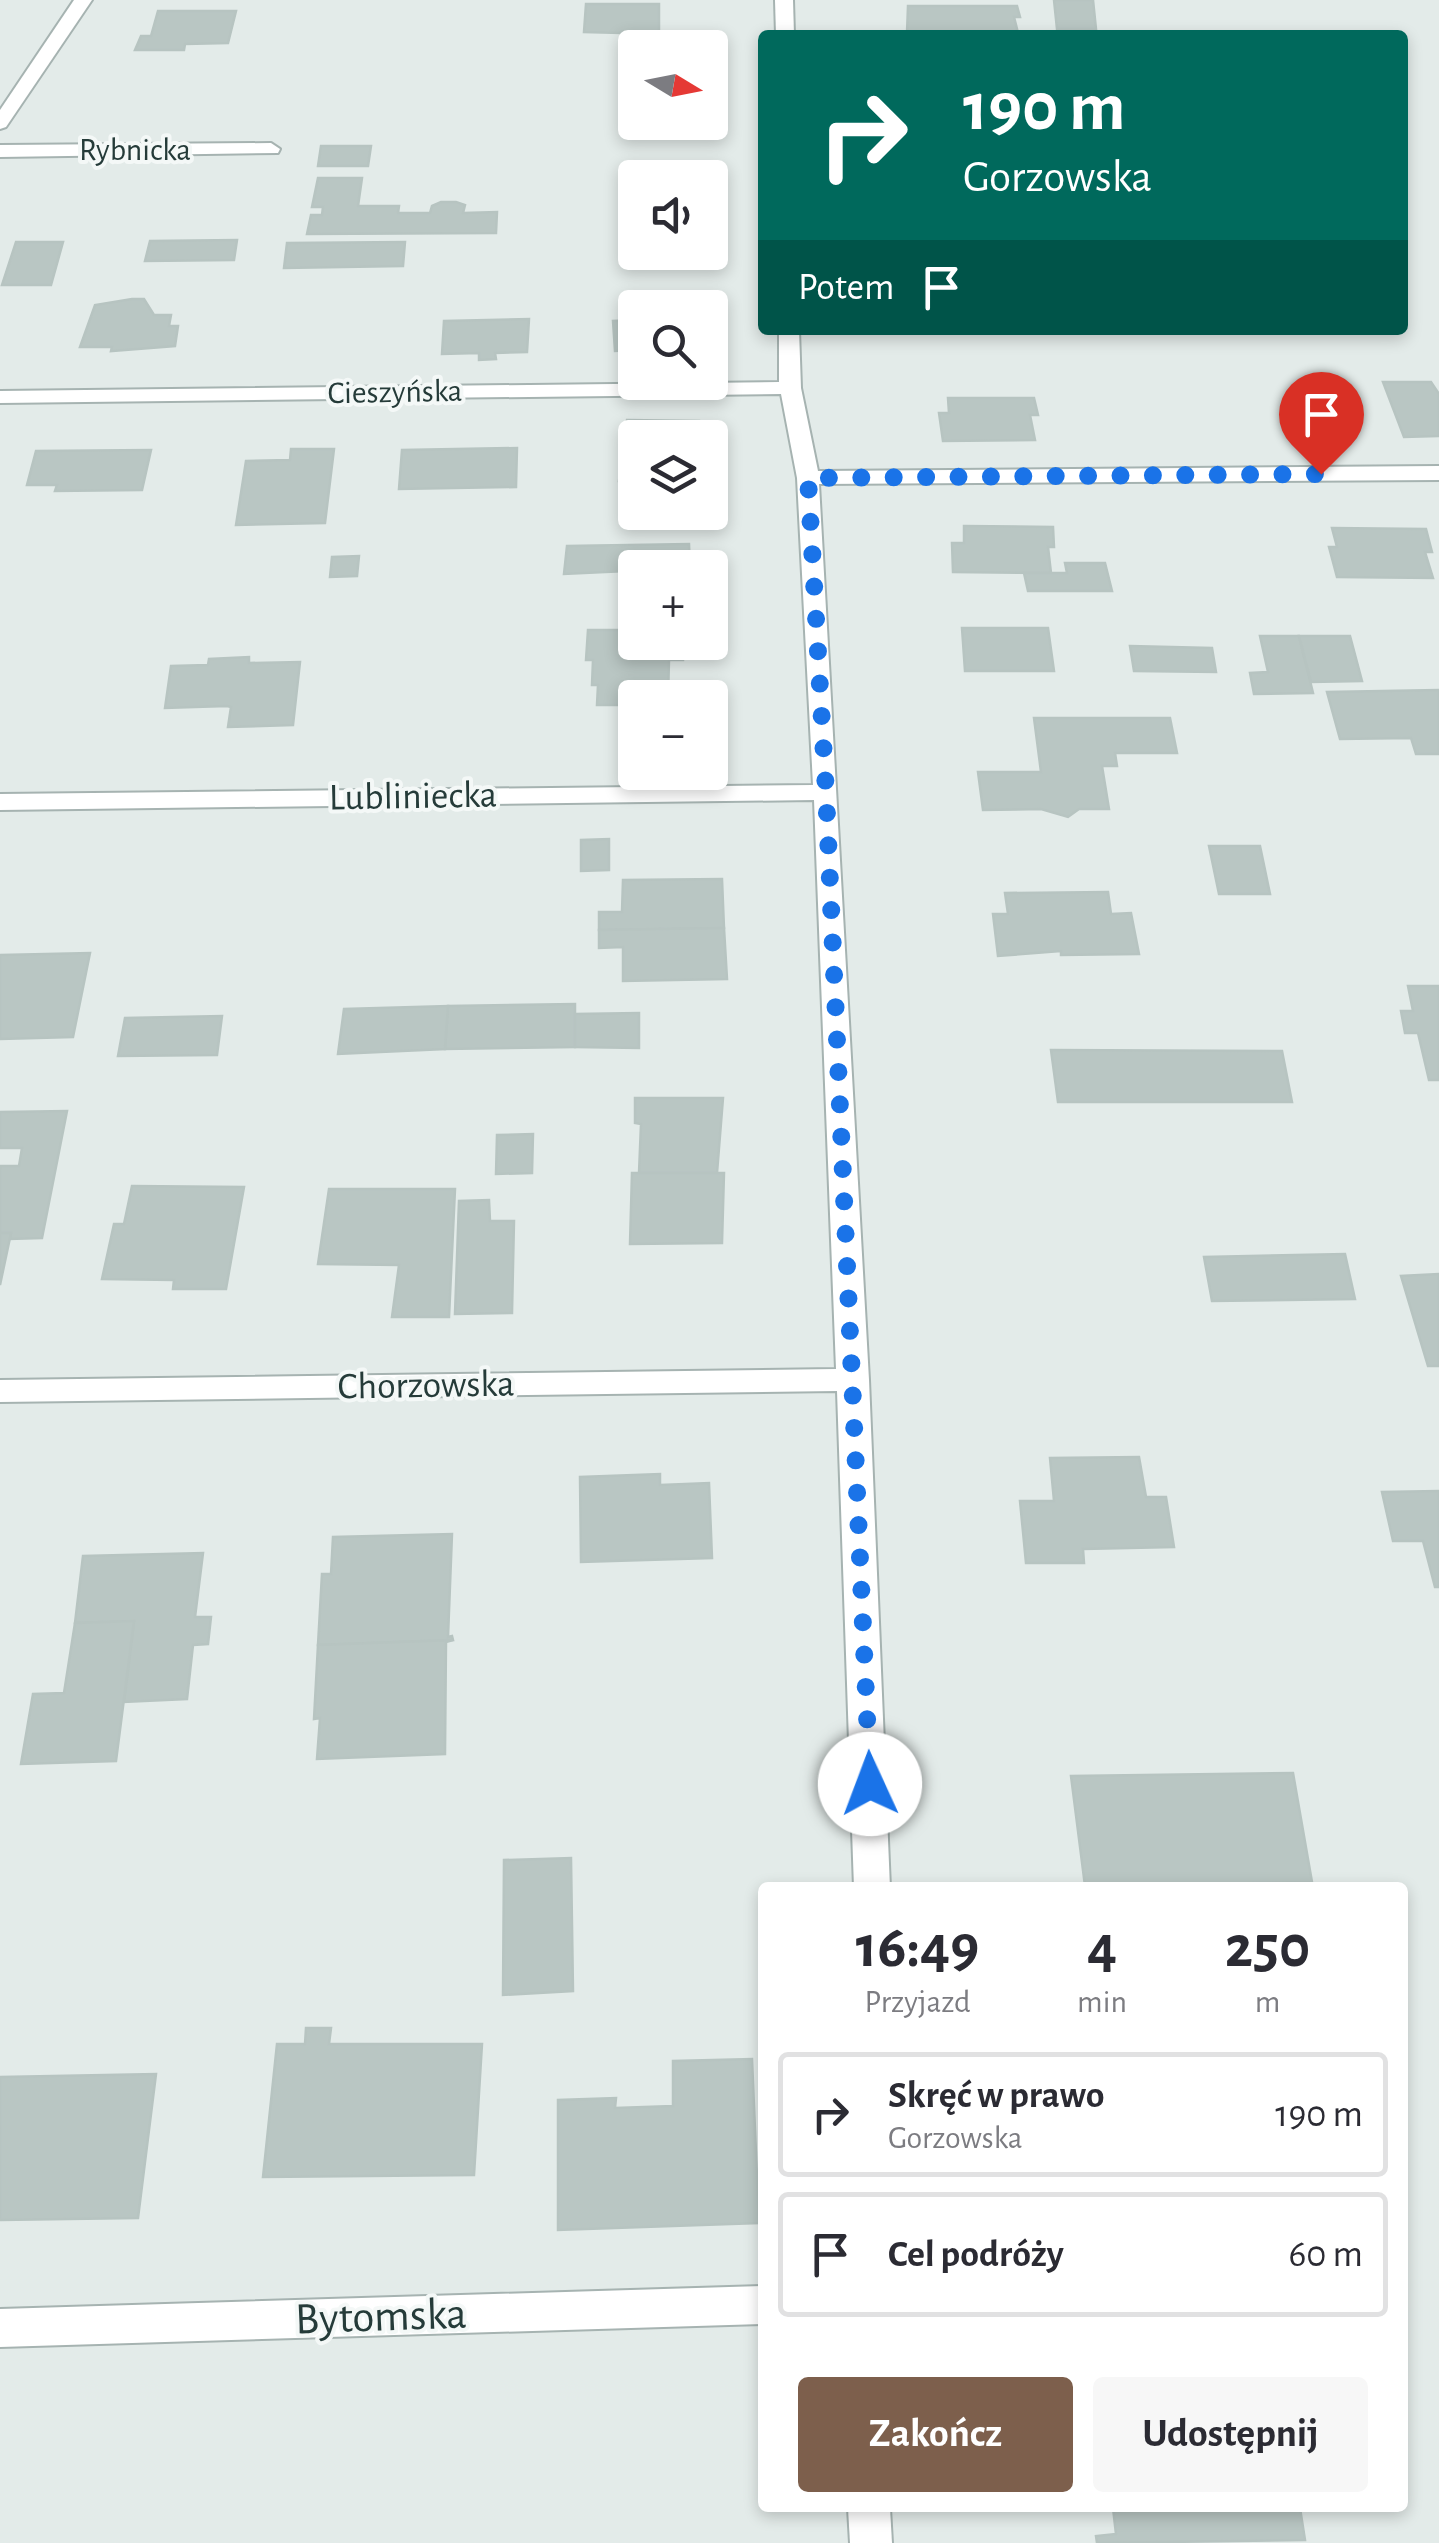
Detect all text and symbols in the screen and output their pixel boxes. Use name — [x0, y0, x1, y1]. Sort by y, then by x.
north arrow — [618, 30, 728, 140]
map controls — [618, 30, 728, 790]
icon: right — [798, 70, 928, 200]
text: 190 m — [963, 73, 1126, 143]
street label: Rybnicka — [79, 134, 191, 166]
text: Gorzowska — [963, 155, 1152, 200]
button: sound — [618, 160, 728, 270]
icon: arrive — [914, 260, 969, 315]
text: Potem — [798, 269, 894, 307]
button: search — [618, 290, 728, 400]
pin — [1279, 372, 1364, 475]
street label: Cieszyńska — [327, 375, 463, 409]
icon: arrive — [1294, 387, 1349, 442]
button: layers — [618, 420, 728, 530]
button: + — [618, 550, 728, 660]
button: − — [618, 680, 728, 790]
street label: Lubliniecka — [329, 777, 497, 817]
street label: Chorzowska — [337, 1365, 515, 1407]
position arrow — [818, 1732, 922, 1836]
text: 16:49 — [856, 1918, 979, 1978]
text: 4 — [1087, 1918, 1117, 1978]
text: 250 — [1225, 1918, 1310, 1978]
text: Przyjazd — [865, 1986, 971, 2018]
text: min — [1077, 1986, 1127, 2018]
text: m — [1255, 1986, 1280, 2018]
text: Skręć w prawo — [888, 2077, 1104, 2115]
icon: right — [803, 2087, 858, 2142]
text: 190 m — [1275, 2096, 1363, 2134]
text: Gorzowska — [888, 2122, 1022, 2154]
icon: arrive — [803, 2227, 858, 2282]
text: Cel podróży — [888, 2236, 1064, 2274]
text: 60 m — [1288, 2236, 1363, 2274]
street label: Bytomska — [294, 2292, 468, 2342]
button: Zakończ — [798, 2377, 1073, 2492]
button: Udostępnij — [1093, 2377, 1368, 2492]

